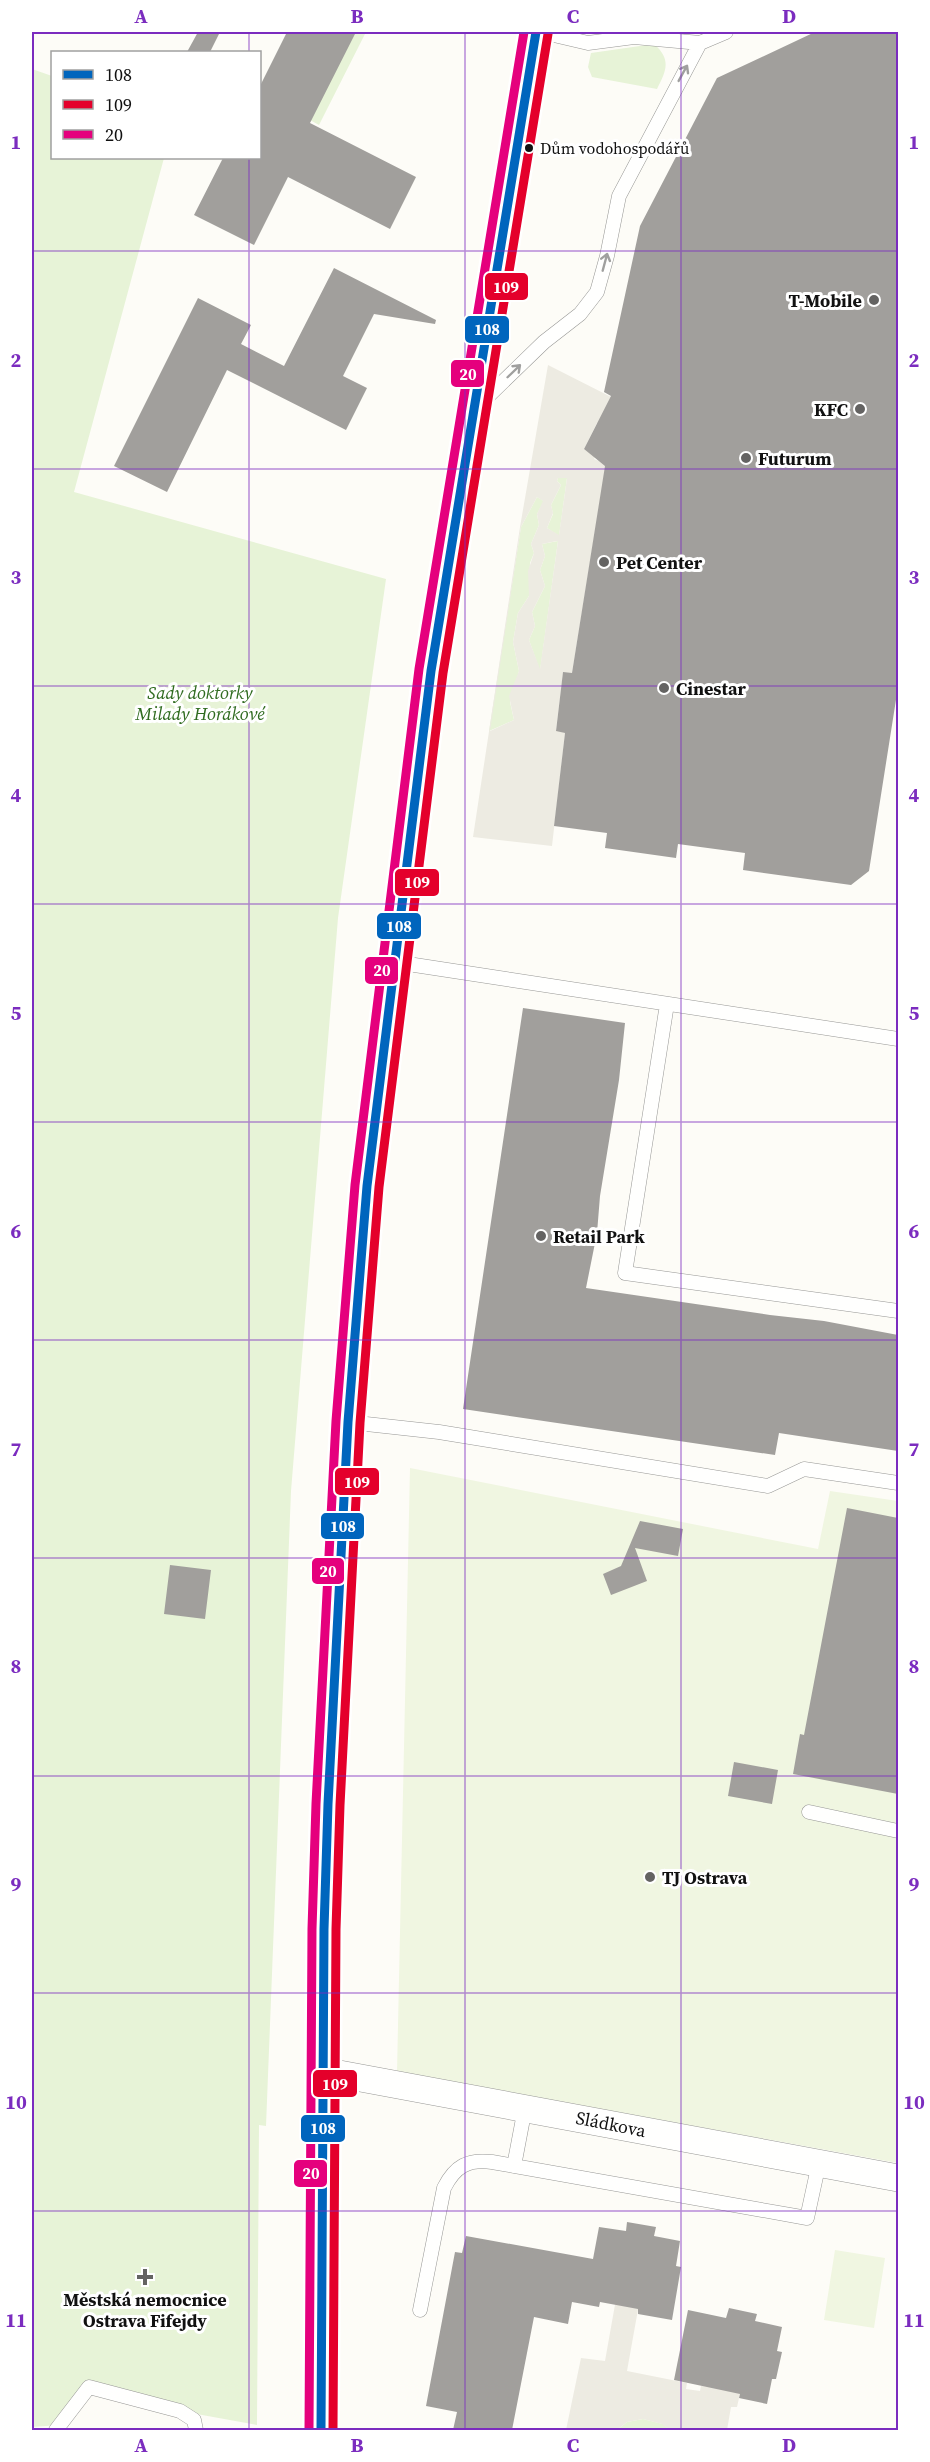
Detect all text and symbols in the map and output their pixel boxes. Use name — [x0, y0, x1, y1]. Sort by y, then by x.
text: A — [134, 2, 148, 30]
text: B — [350, 2, 364, 30]
text: C — [567, 2, 579, 30]
text: D — [782, 2, 796, 30]
legend — [51, 51, 261, 159]
text: 108 — [105, 62, 132, 87]
one-way arrow — [678, 65, 689, 83]
text: 109 — [105, 92, 132, 117]
text: 20 — [105, 122, 123, 147]
text: 1 — [11, 128, 21, 156]
text: 1 — [909, 128, 919, 156]
place label: Dům vodohospodářů — [540, 137, 689, 159]
marker: Dům vodohospodářů — [523, 142, 535, 154]
one-way arrow — [600, 253, 612, 272]
line badge: 109 — [484, 272, 529, 301]
text: 109 — [493, 276, 519, 298]
place label: T-Mobile — [788, 288, 862, 313]
marker: T-Mobile — [867, 293, 881, 307]
line badge: 108 — [464, 315, 510, 344]
text: 108 — [474, 318, 500, 340]
text: 2 — [11, 346, 22, 374]
text: 2 — [909, 346, 920, 374]
line badge: 20 — [450, 359, 485, 388]
text: 20 — [459, 363, 477, 385]
one-way arrow — [506, 364, 521, 379]
place label: KFC — [814, 397, 848, 422]
marker: KFC — [853, 402, 867, 416]
place label: Futurum — [758, 446, 832, 471]
marker: Futurum — [739, 451, 753, 465]
place label: Pet Center — [616, 550, 703, 575]
marker: Pet Center — [597, 555, 611, 569]
text: 3 — [11, 563, 22, 591]
text: 3 — [909, 563, 920, 591]
place label: Cinestar — [676, 676, 747, 701]
park label: Sady doktorky Milady Horákové — [134, 680, 266, 726]
marker: Cinestar — [657, 681, 671, 695]
text: 4 — [11, 781, 22, 809]
text: 4 — [909, 781, 920, 809]
line badge: 109 — [394, 868, 440, 897]
text: 109 — [404, 871, 430, 893]
line badge: 108 — [376, 912, 422, 940]
text: 108 — [386, 915, 412, 937]
line badge: 20 — [364, 956, 399, 985]
text: 20 — [373, 959, 391, 981]
text: 5 — [11, 999, 22, 1027]
text: 5 — [909, 999, 920, 1027]
text: 6 — [11, 1217, 22, 1245]
text: 6 — [909, 1217, 920, 1245]
place label: Retail Park — [553, 1224, 645, 1249]
marker: Retail Park — [534, 1229, 548, 1243]
text: 7 — [11, 1435, 22, 1463]
text: 7 — [909, 1435, 920, 1463]
line badge: 109 — [334, 1467, 380, 1496]
text: 109 — [344, 1471, 370, 1493]
line badge: 108 — [320, 1512, 365, 1540]
text: 108 — [330, 1515, 356, 1537]
line badge: 20 — [311, 1557, 345, 1585]
text: 20 — [319, 1560, 337, 1582]
text: 8 — [11, 1652, 21, 1680]
text: 8 — [909, 1652, 919, 1680]
place label: TJ Ostrava — [662, 1865, 748, 1890]
text: 9 — [11, 1870, 22, 1898]
marker: TJ Ostrava — [643, 1870, 657, 1884]
text: 9 — [909, 1870, 920, 1898]
line badge: 109 — [312, 2069, 358, 2098]
text: 109 — [322, 2073, 348, 2095]
text: 10 — [5, 2088, 27, 2116]
text: 10 — [903, 2088, 925, 2116]
street label: Sládkova — [574, 2105, 649, 2143]
line badge: 108 — [300, 2114, 346, 2143]
text: 108 — [310, 2117, 336, 2139]
line badge: 20 — [293, 2159, 328, 2188]
text: 20 — [302, 2162, 320, 2184]
marker: Městská nemocnice Ostrava Fifejdy — [136, 2268, 154, 2286]
place label: Městská nemocnice Ostrava Fifejdy — [63, 2287, 227, 2333]
text: 11 — [5, 2306, 27, 2334]
text: 11 — [903, 2306, 925, 2334]
text: A — [134, 2431, 148, 2459]
text: B — [350, 2431, 364, 2459]
text: C — [567, 2431, 579, 2459]
text: D — [782, 2431, 796, 2459]

